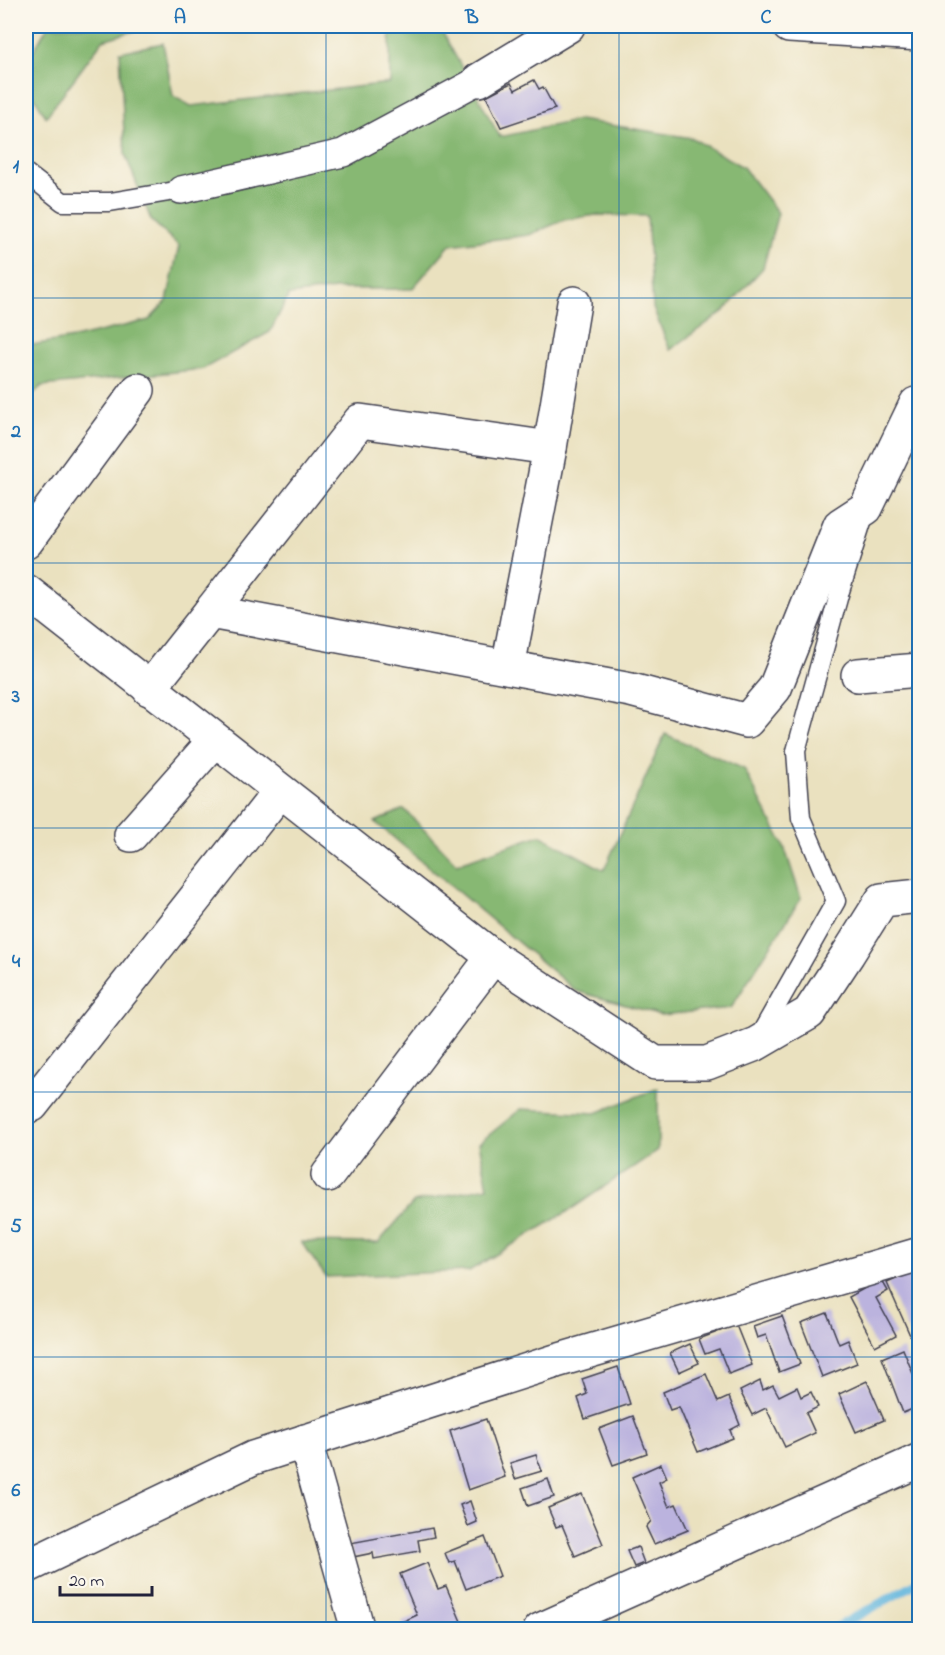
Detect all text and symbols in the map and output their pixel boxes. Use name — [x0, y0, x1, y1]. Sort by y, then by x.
text: A — [174, 4, 186, 33]
text: B — [464, 4, 479, 33]
text: C — [761, 4, 772, 33]
text: 1 — [13, 153, 20, 182]
text: 2 — [10, 418, 21, 447]
text: 3 — [11, 683, 20, 712]
text: 4 — [12, 948, 21, 977]
text: 5 — [10, 1213, 22, 1242]
text: 6 — [12, 1477, 21, 1506]
scale bar — [60, 1559, 152, 1597]
text: 20 m — [69, 1569, 104, 1595]

